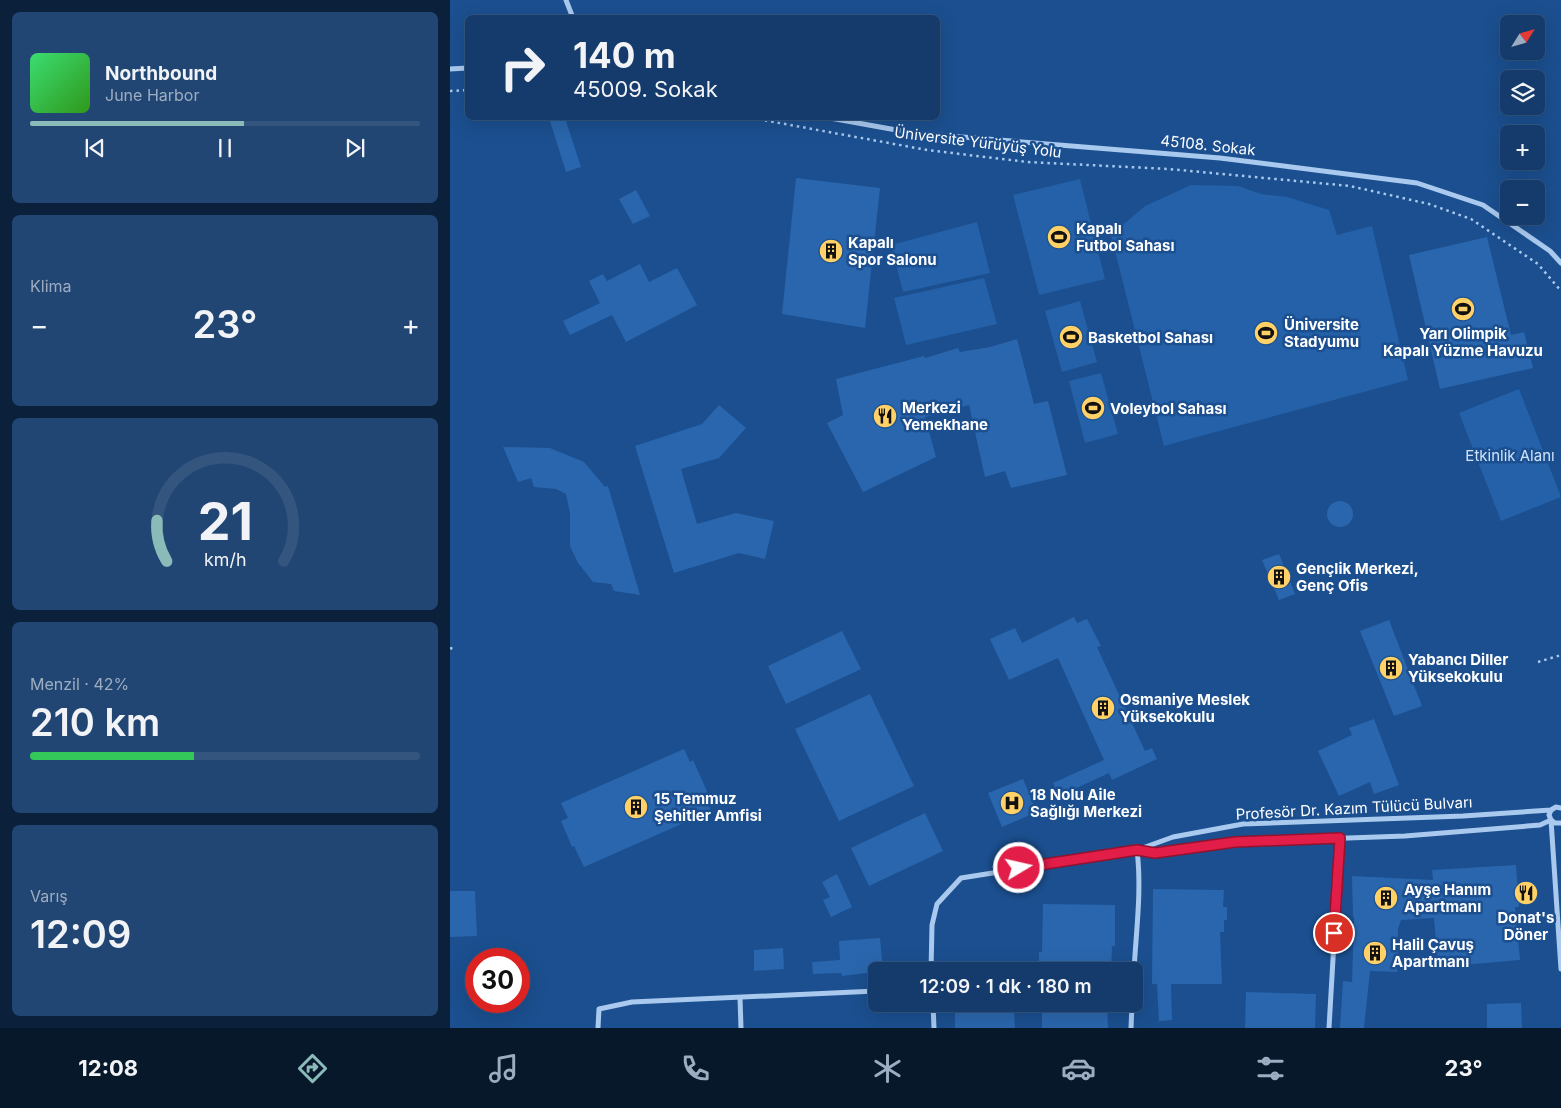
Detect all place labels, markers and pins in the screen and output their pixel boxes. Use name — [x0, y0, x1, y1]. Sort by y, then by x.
place label: Kapalı Futbol Sahası — [1076, 219, 1174, 255]
sports icon: Kapalı Futbol Sahası — [1046, 224, 1072, 250]
place label: Kapalı Spor Salonu — [848, 233, 937, 269]
building icon: Kapalı Spor Salonu — [818, 238, 844, 264]
sports icon: Yarı Olimpik Kapalı Yüzme Havuzu — [1450, 296, 1476, 322]
place label: Üniversite Stadyumu — [1284, 315, 1359, 351]
sports icon: Üniversite Stadyumu — [1253, 320, 1279, 346]
sports icon: Basketbol Sahası — [1058, 324, 1084, 350]
place label: Yarı Olimpik Kapalı Yüzme Havuzu — [1383, 324, 1543, 360]
place label: Basketbol Sahası — [1088, 328, 1213, 347]
sports icon: Voleybol Sahası — [1080, 395, 1106, 421]
place label: Merkezi Yemekhane — [902, 398, 988, 434]
place label: Voleybol Sahası — [1110, 399, 1227, 418]
restaurant icon: Merkezi Yemekhane — [872, 403, 898, 429]
place label: Gençlik Merkezi, Genç Ofis — [1296, 559, 1419, 595]
building icon: Gençlik Merkezi, Genç Ofis — [1266, 564, 1292, 590]
place label: Yabancı Diller Yüksekokulu — [1408, 650, 1508, 686]
building icon: Yabancı Diller Yüksekokulu — [1378, 655, 1404, 681]
place label: Osmaniye Meslek Yüksekokulu — [1120, 690, 1250, 726]
building icon: Osmaniye Meslek Yüksekokulu — [1090, 695, 1116, 721]
place label: 18 Nolu Aile Sağlığı Merkezi — [1030, 785, 1142, 821]
place label: 15 Temmuz Şehitler Amfisi — [654, 789, 762, 825]
hospital icon: 18 Nolu Aile Sağlığı Merkezi — [999, 790, 1025, 816]
building icon: 15 Temmuz Şehitler Amfisi — [623, 794, 649, 820]
place label: Ayşe Hanım Apartmanı — [1404, 880, 1491, 916]
restaurant icon: Donat's Döner — [1513, 880, 1539, 906]
building icon: Ayşe Hanım Apartmanı — [1373, 885, 1399, 911]
place label: Donat's Döner — [1498, 908, 1554, 944]
pin — [1313, 912, 1355, 954]
place label: Halil Çavuş Apartmanı — [1392, 935, 1474, 971]
building icon: Halil Çavuş Apartmanı — [1362, 940, 1388, 966]

